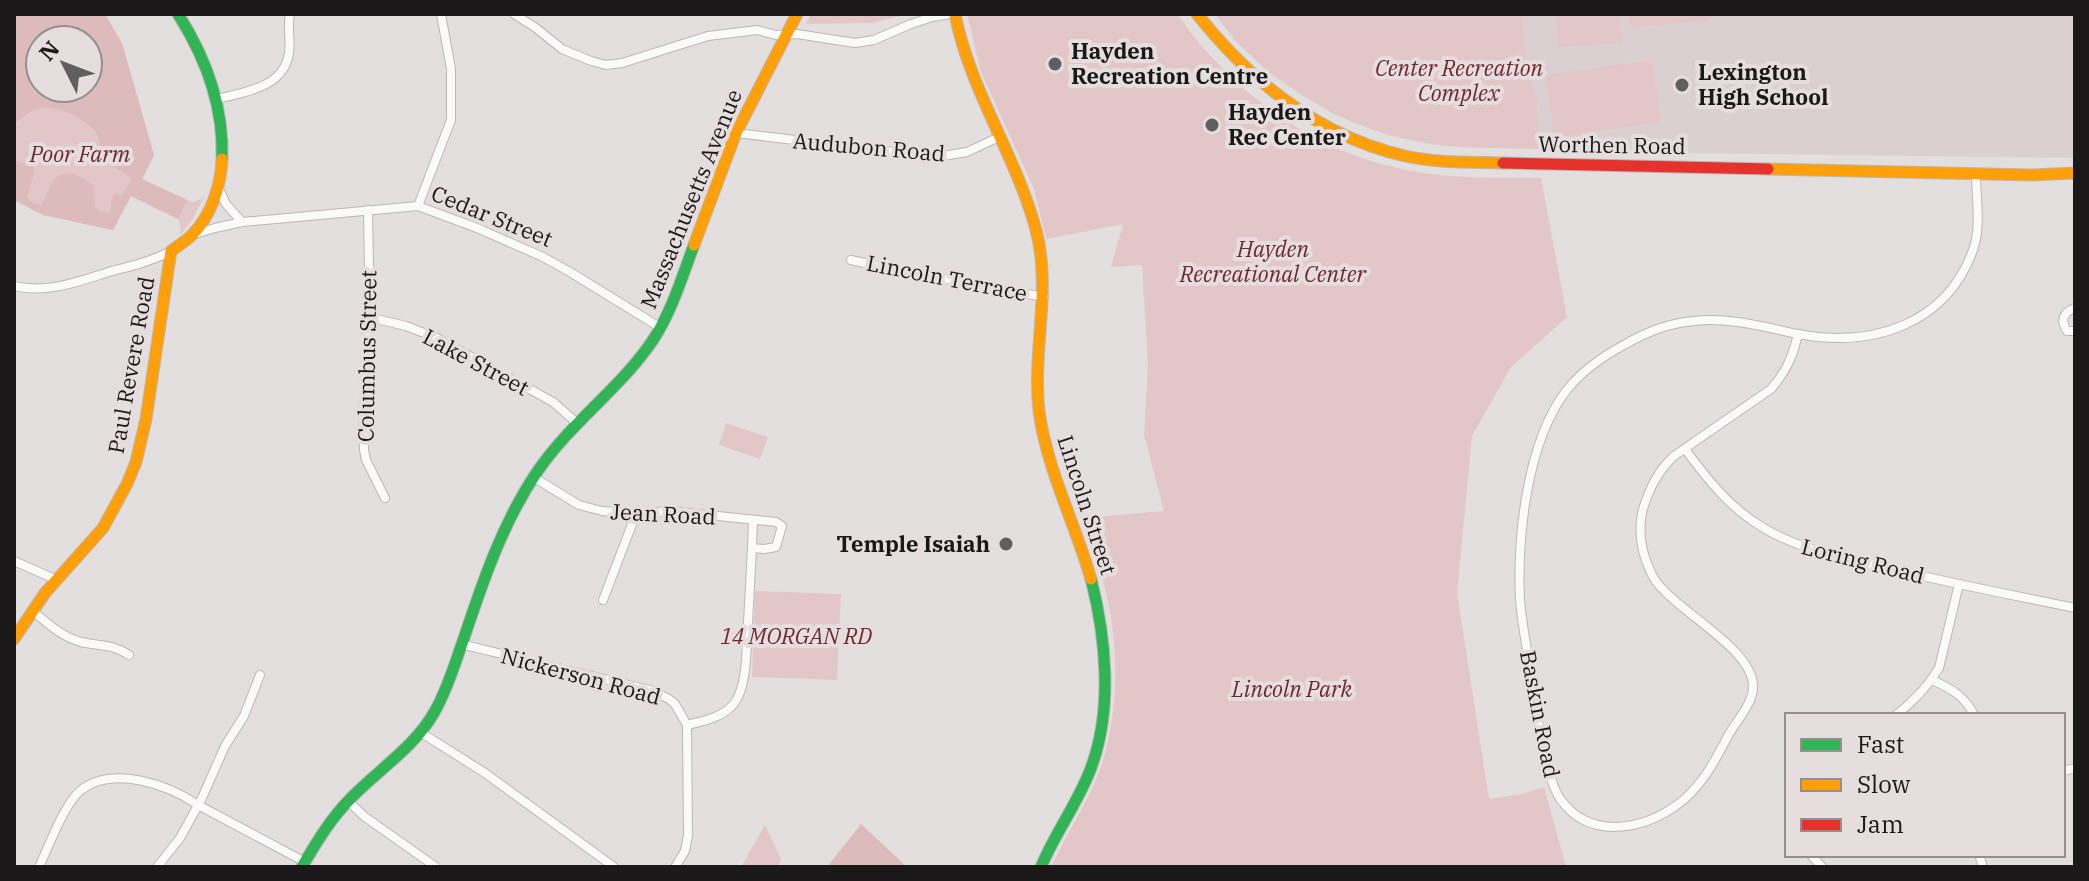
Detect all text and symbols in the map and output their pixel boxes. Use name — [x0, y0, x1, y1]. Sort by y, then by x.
north arrow — [24, 24, 104, 104]
text: N — [32, 34, 65, 66]
place label: Hayden Recreation Centre — [1071, 36, 1268, 90]
park label: Center Recreation Complex — [1375, 53, 1544, 107]
marker: Hayden Recreation Centre — [1046, 55, 1064, 73]
place label: Lexington High School — [1698, 57, 1828, 111]
marker: Lexington High School — [1673, 76, 1691, 94]
street label: Massachusetts Avenue — [633, 85, 748, 313]
place label: Hayden Rec Center — [1228, 97, 1346, 151]
marker: Hayden Rec Center — [1203, 116, 1221, 134]
street label: Audubon Road — [792, 125, 946, 168]
street label: Worthen Road — [1538, 129, 1686, 160]
park label: Poor Farm — [29, 139, 131, 168]
street label: Cedar Street — [427, 178, 557, 253]
park label: Hayden Recreational Center — [1179, 234, 1368, 288]
street label: Lincoln Terrace — [864, 248, 1030, 307]
street label: Columbus Street — [351, 269, 383, 442]
street label: Paul Revere Road — [101, 274, 160, 456]
street label: Lake Street — [418, 321, 535, 402]
street label: Lincoln Street — [1051, 431, 1124, 579]
street label: Jean Road — [610, 496, 716, 531]
place label: Temple Isaiah — [836, 529, 990, 558]
street label: Loring Road — [1799, 531, 1928, 590]
marker: Temple Isaiah — [997, 535, 1015, 553]
park label: 14 MORGAN RD — [720, 621, 872, 650]
street label: Nickerson Road — [498, 640, 664, 711]
street label: Baskin Road — [1514, 648, 1567, 780]
park label: Lincoln Park — [1231, 674, 1353, 703]
legend — [1785, 713, 2065, 857]
text: Fast — [1857, 728, 1904, 760]
text: Slow — [1857, 768, 1911, 800]
text: Jam — [1857, 808, 1904, 840]

